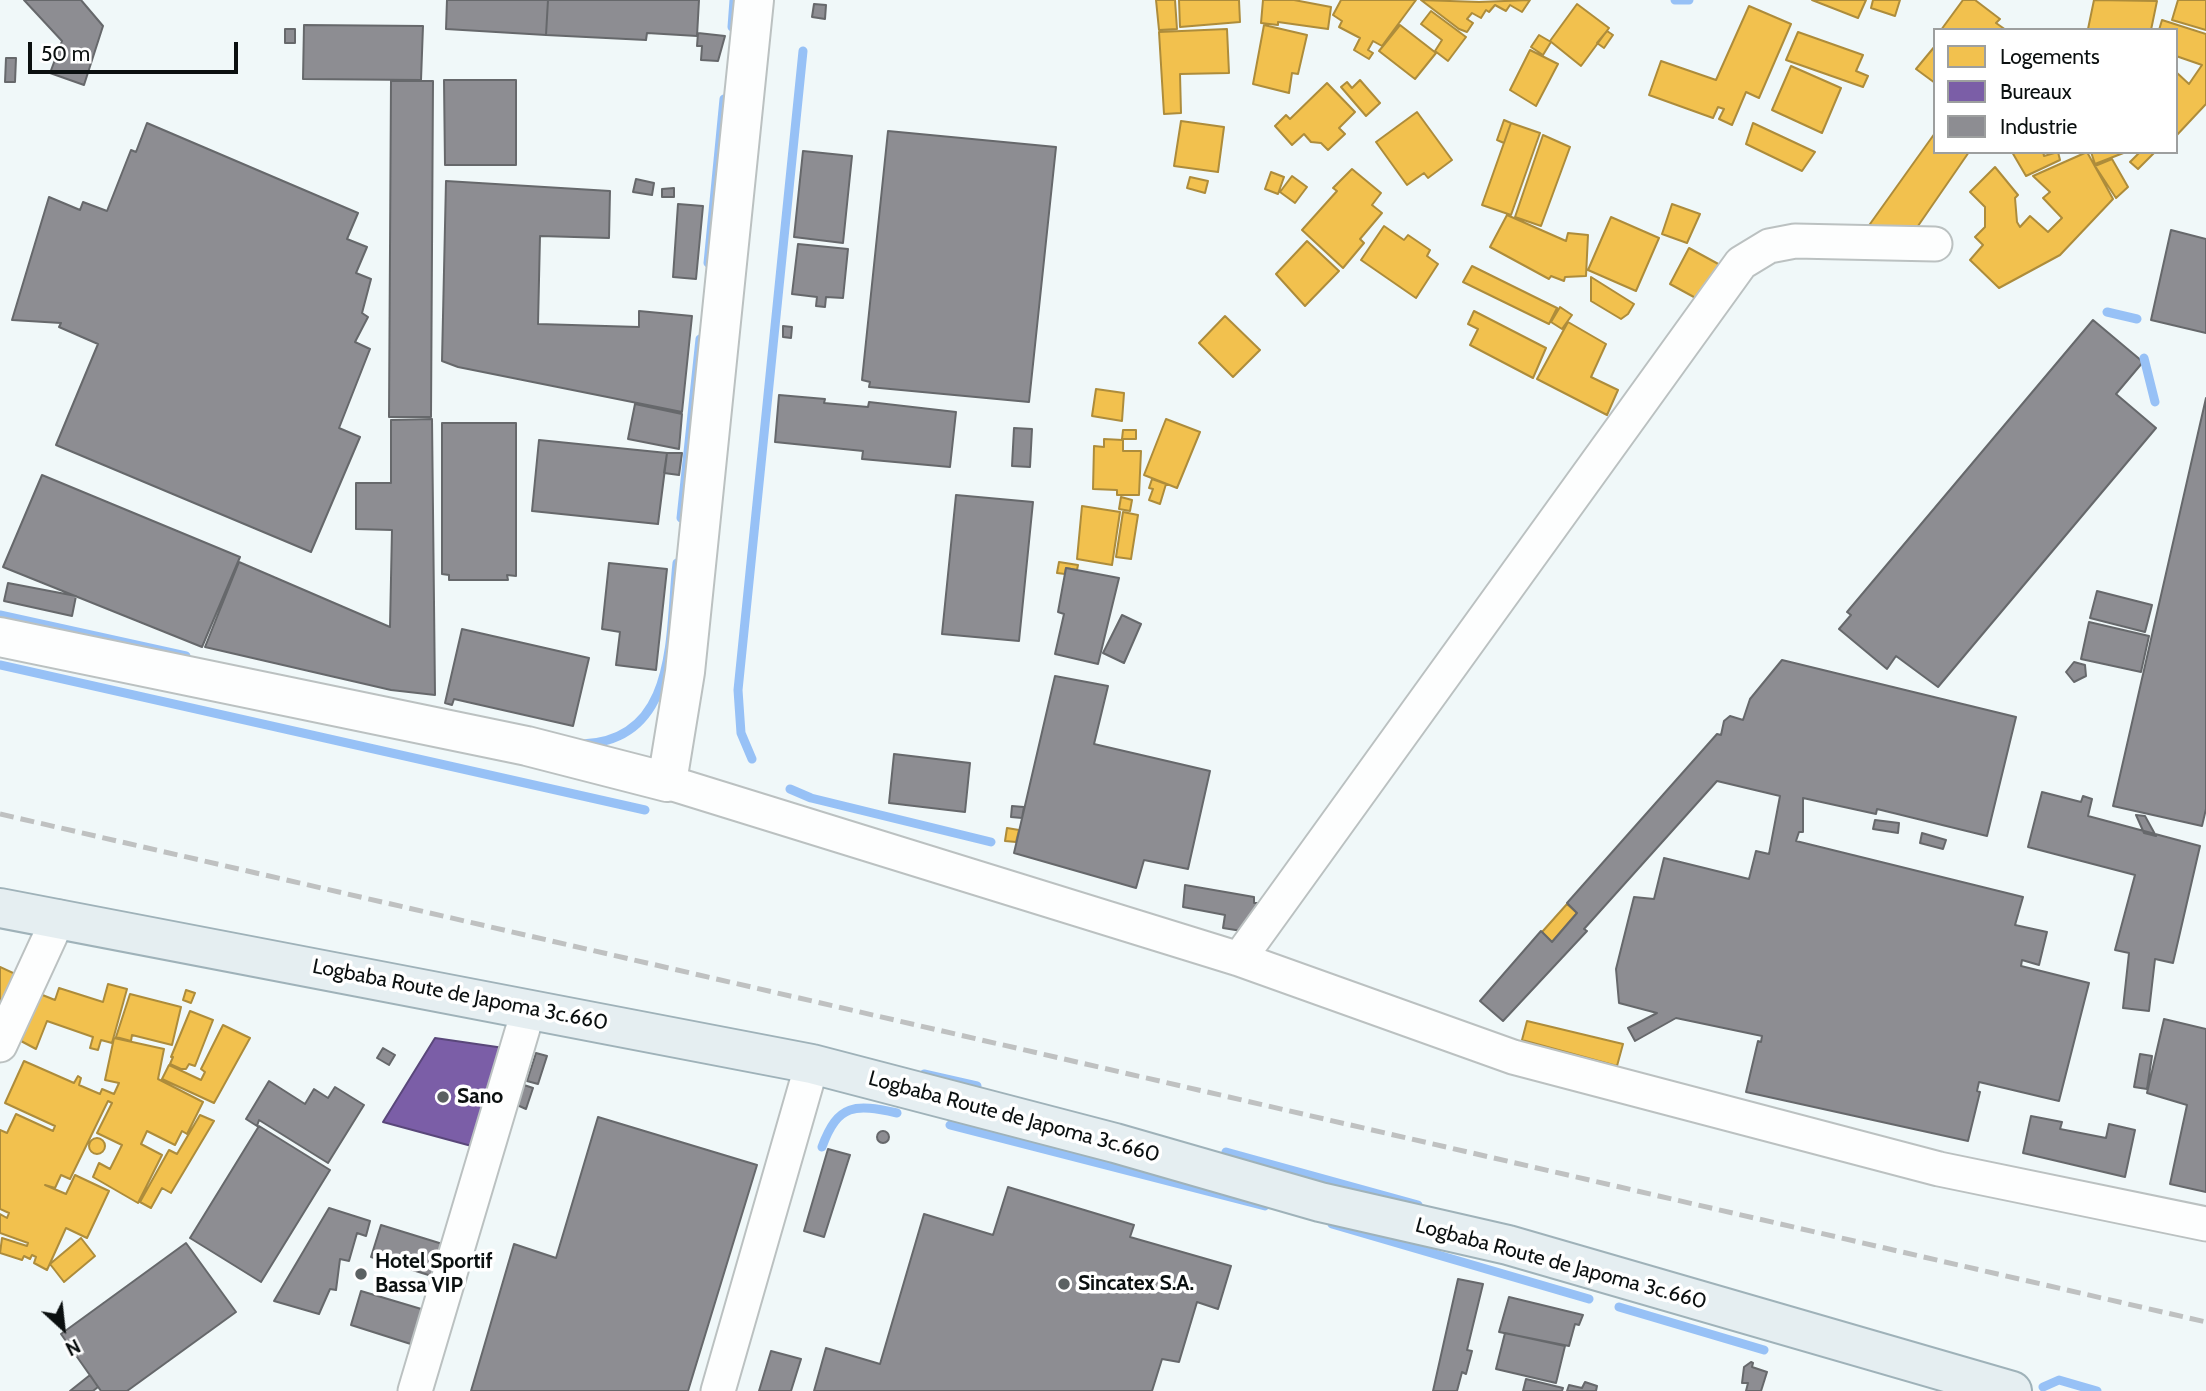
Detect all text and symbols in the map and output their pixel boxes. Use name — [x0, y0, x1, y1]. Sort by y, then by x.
scale bar — [32, 28, 242, 72]
legend — [1933, 28, 2178, 154]
text: 50 m — [41, 41, 90, 66]
text: Logements — [2000, 44, 2100, 69]
text: Bureaux — [2000, 79, 2072, 104]
text: Industrie — [2000, 114, 2077, 139]
street label: Logbaba Route de Japoma 3c.660 — [310, 954, 610, 1036]
street label: Logbaba Route de Japoma 3c.660 — [866, 1066, 1162, 1168]
place label: Sano — [457, 1084, 503, 1110]
marker: Sano — [435, 1089, 451, 1105]
street label: Logbaba Route de Japoma 3c.660 — [1413, 1213, 1709, 1315]
place label: Hotel Sportif Bassa VIP — [375, 1249, 493, 1299]
marker: Hotel Sportif Bassa VIP — [353, 1266, 369, 1282]
place label: Sincatex S.A. — [1078, 1271, 1194, 1297]
marker: Sincatex S.A. — [1056, 1276, 1072, 1292]
north arrow — [28, 1293, 98, 1363]
text: N — [62, 1334, 84, 1360]

